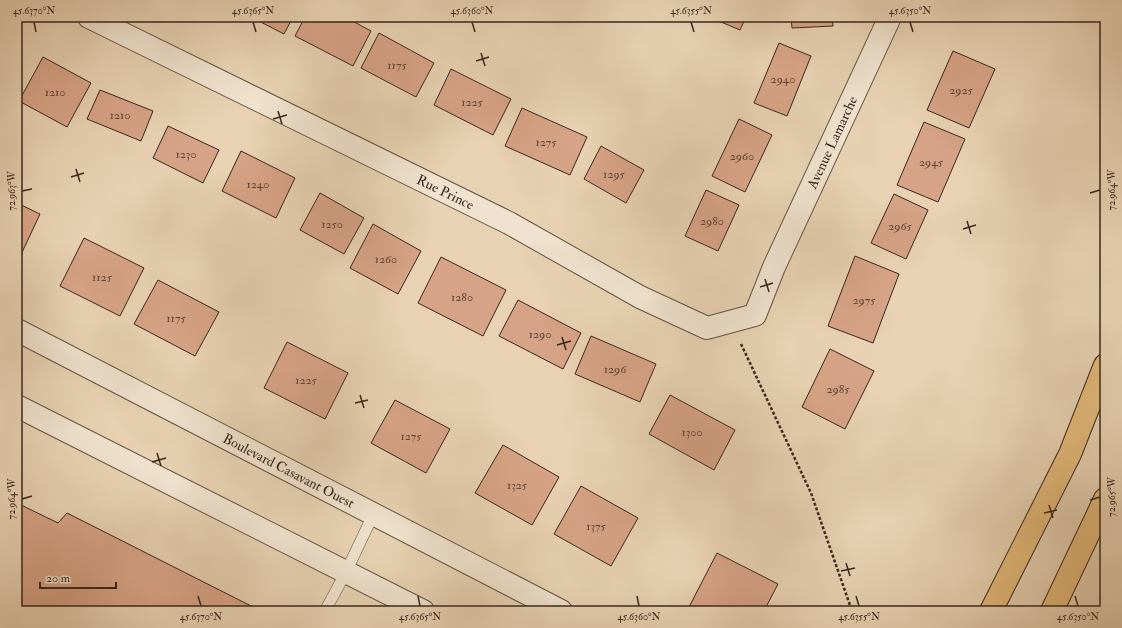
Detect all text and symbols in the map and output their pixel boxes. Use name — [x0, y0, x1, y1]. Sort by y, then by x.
text: 45.6370°N — [13, 5, 55, 17]
text: 45.6365°N — [232, 5, 274, 17]
text: 45.6360°N — [450, 5, 494, 17]
text: 45.6355°N — [670, 5, 712, 17]
text: 45.6350°N — [889, 5, 931, 17]
house number: 1175 — [387, 58, 407, 73]
house number: 2940 — [771, 72, 795, 87]
house number: 2925 — [949, 83, 973, 98]
house number: 1210 — [45, 85, 65, 100]
street label: Avenue Lamarche — [803, 93, 861, 192]
house number: 1225 — [461, 95, 484, 110]
house number: 1210 — [110, 108, 130, 123]
house number: 1275 — [535, 135, 557, 150]
house number: 1230 — [175, 147, 197, 162]
house number: 2960 — [730, 149, 754, 164]
house number: 2945 — [919, 155, 944, 170]
house number: 1295 — [603, 167, 626, 182]
text: 72.964°W — [1106, 169, 1118, 210]
text: 72.963°W — [6, 171, 18, 211]
street label: Rue Prince — [414, 171, 477, 214]
house number: 1240 — [247, 177, 270, 192]
house number: 2980 — [700, 214, 724, 229]
house number: 1250 — [321, 217, 343, 232]
house number: 2965 — [888, 219, 912, 234]
house number: 1260 — [375, 252, 397, 267]
house number: 1125 — [92, 270, 113, 285]
house number: 1280 — [451, 290, 473, 305]
house number: 2975 — [852, 293, 876, 308]
house number: 1175 — [166, 311, 186, 326]
house number: 1290 — [529, 327, 551, 342]
house number: 1296 — [604, 362, 627, 377]
house number: 1225 — [295, 373, 318, 388]
house number: 2985 — [826, 382, 850, 397]
house number: 1300 — [681, 425, 703, 440]
house number: 1275 — [400, 429, 422, 444]
street label: Boulevard Casavant Ouest — [220, 430, 358, 512]
text: 72.965°W — [1106, 476, 1118, 517]
text: 72.964°W — [6, 478, 18, 519]
house number: 1325 — [507, 478, 528, 493]
house number: 1375 — [586, 519, 607, 534]
scale bar — [40, 564, 116, 590]
text: 20 m — [46, 571, 71, 586]
text: 45.6370°N — [180, 611, 222, 623]
text: 45.6365°N — [399, 611, 441, 623]
text: 45.6360°N — [617, 611, 661, 623]
text: 45.6355°N — [838, 611, 880, 623]
text: 45.6350°N — [1057, 611, 1099, 623]

